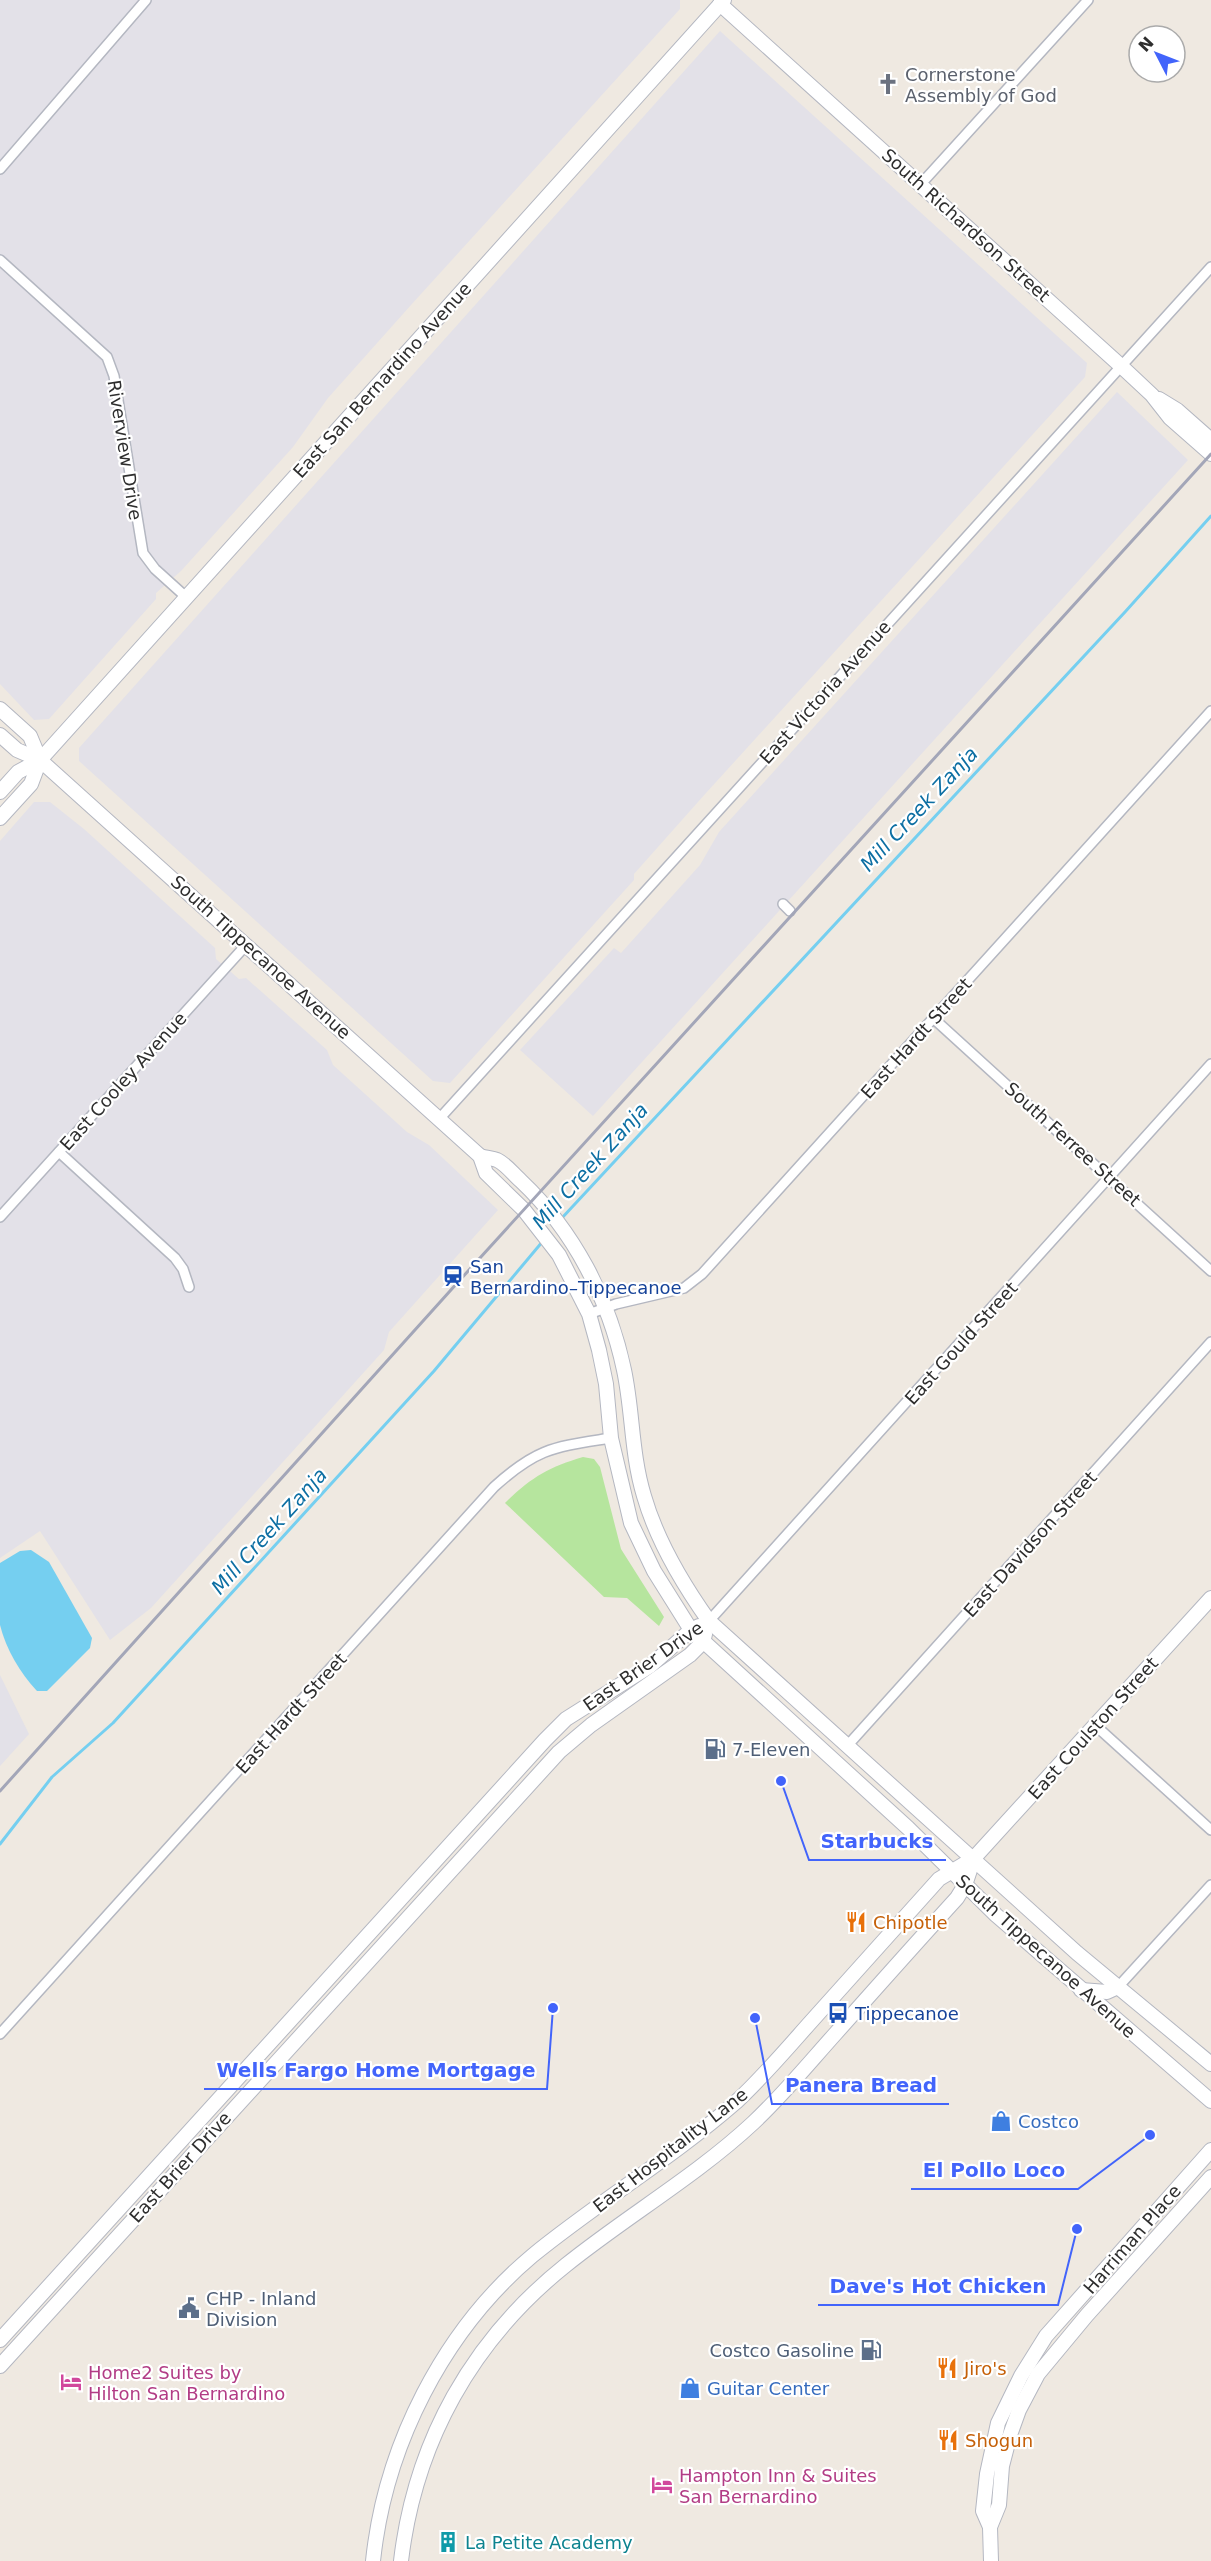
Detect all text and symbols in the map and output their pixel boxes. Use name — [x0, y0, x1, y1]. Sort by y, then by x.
north arrow — [1127, 24, 1187, 84]
text: N — [1135, 33, 1158, 56]
place label: Cornerstone Assembly of God — [905, 64, 1057, 106]
church icon: Cornerstone Assembly of God — [876, 72, 900, 96]
street label: South Richardson Street — [878, 144, 1054, 306]
street label: East San Bernardino Avenue — [289, 278, 475, 482]
street label: Riverview Drive — [104, 378, 146, 522]
street label: East Victoria Avenue — [755, 616, 895, 768]
water label: Mill Creek Zanja — [855, 742, 983, 876]
street label: South Tippecanoe Avenue — [167, 871, 355, 1043]
street label: East Hardt Street — [856, 973, 976, 1103]
street label: East Cooley Avenue — [55, 1008, 191, 1154]
street label: South Ferree Street — [1001, 1078, 1145, 1210]
water label: Mill Creek Zanja — [527, 1098, 653, 1234]
place label: San Bernardino–Tippecanoe — [470, 1256, 682, 1298]
station icon: San Bernardino–Tippecanoe — [441, 1264, 465, 1288]
street label: East Gould Street — [900, 1277, 1022, 1409]
water label: Mill Creek Zanja — [206, 1463, 332, 1599]
street label: East Davidson Street — [959, 1467, 1101, 1621]
street label: East Brier Drive — [579, 1617, 707, 1715]
street label: East Hardt Street — [231, 1648, 351, 1778]
street label: East Coulston Street — [1024, 1653, 1162, 1803]
fuel station icon: 7-Eleven — [703, 1737, 727, 1761]
place label: 7-Eleven — [732, 1739, 811, 1760]
callout: Starbucks — [809, 1822, 946, 1860]
text: Starbucks — [821, 1829, 933, 1853]
street label: South Tippecanoe Avenue — [952, 1870, 1140, 2042]
restaurant icon: Chipotle — [844, 1910, 868, 1934]
place label: Chipotle — [873, 1912, 948, 1933]
bus stop icon: Tippecanoe — [826, 2001, 850, 2025]
place label: Tippecanoe — [854, 2003, 959, 2024]
callout: Wells Fargo Home Mortgage — [204, 2051, 547, 2089]
text: Wells Fargo Home Mortgage — [217, 2058, 535, 2082]
callout: Panera Bread — [772, 2066, 949, 2104]
text: Panera Bread — [785, 2073, 937, 2097]
street label: East Hospitality Lane — [589, 2083, 751, 2217]
street label: East Brier Drive — [125, 2107, 235, 2227]
shop icon: Costco — [989, 2109, 1013, 2133]
place label: Costco — [1018, 2111, 1079, 2132]
callout: El Pollo Loco — [911, 2151, 1078, 2189]
text: El Pollo Loco — [923, 2158, 1065, 2182]
street label: Harriman Place — [1079, 2180, 1185, 2298]
callout: Dave's Hot Chicken — [818, 2267, 1058, 2305]
text: Dave's Hot Chicken — [830, 2274, 1046, 2298]
place label: CHP - Inland Division — [206, 2288, 316, 2330]
public building icon: CHP - Inland Division — [177, 2296, 201, 2320]
fuel station icon: Costco Gasoline — [859, 2338, 883, 2362]
place label: Costco Gasoline — [709, 2340, 854, 2361]
restaurant icon: Jiro's — [935, 2356, 959, 2380]
place label: Jiro's — [963, 2358, 1007, 2379]
place label: Home2 Suites by Hilton San Bernardino — [88, 2362, 285, 2404]
hotel icon: Home2 Suites by Hilton San Bernardino — [59, 2370, 83, 2394]
shop icon: Guitar Center — [678, 2376, 702, 2400]
place label: Guitar Center — [707, 2378, 830, 2399]
restaurant icon: Shogun — [936, 2428, 960, 2452]
place label: Shogun — [965, 2430, 1033, 2451]
place label: Hampton Inn & Suites San Bernardino — [679, 2465, 877, 2507]
hotel icon: Hampton Inn & Suites San Bernardino — [650, 2473, 674, 2497]
building icon: La Petite Academy — [436, 2530, 460, 2554]
place label: La Petite Academy — [465, 2532, 633, 2553]

